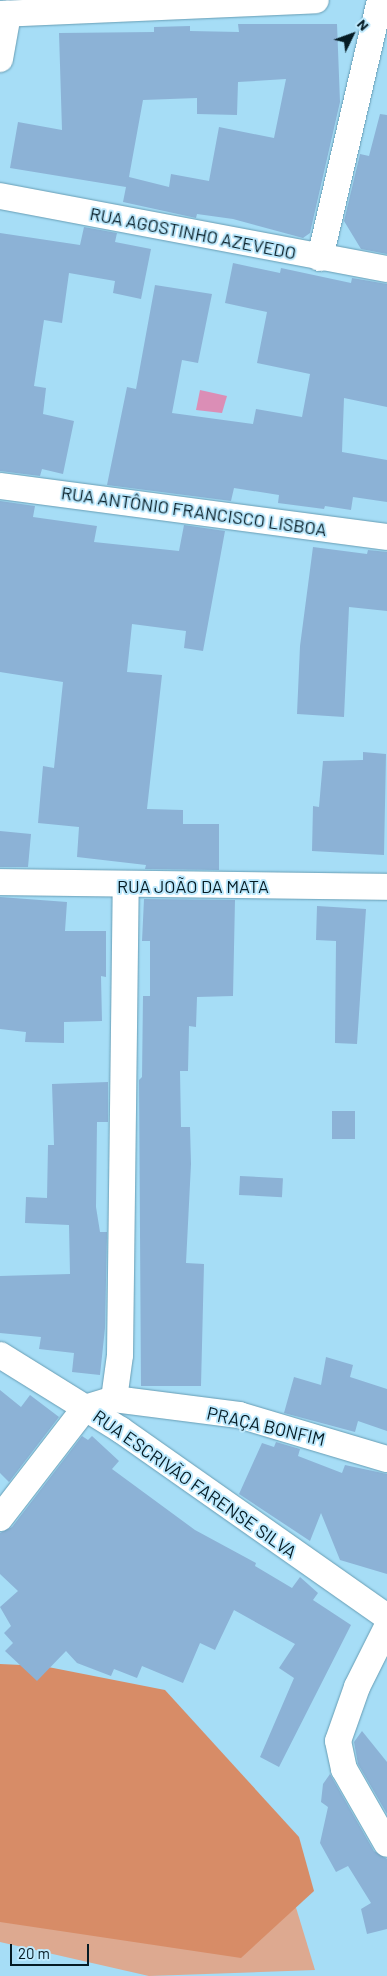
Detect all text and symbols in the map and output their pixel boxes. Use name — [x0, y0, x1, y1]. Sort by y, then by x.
north arrow — [327, 10, 377, 60]
text: N — [354, 15, 373, 34]
street label: RUA AGOSTINHO AZEVEDO — [88, 202, 298, 264]
street label: RUA ANTÔNIO FRANCISCO LISBOA — [60, 482, 328, 540]
street label: RUA JOÃO DA MATA — [117, 875, 269, 897]
street label: PRAÇA BONFIM — [205, 1402, 327, 1450]
street label: RUA ESCRIVÃO FARENSE SILVA — [89, 1405, 301, 1563]
scale bar — [12, 1934, 91, 1966]
text: 20 m — [18, 1944, 50, 1962]

